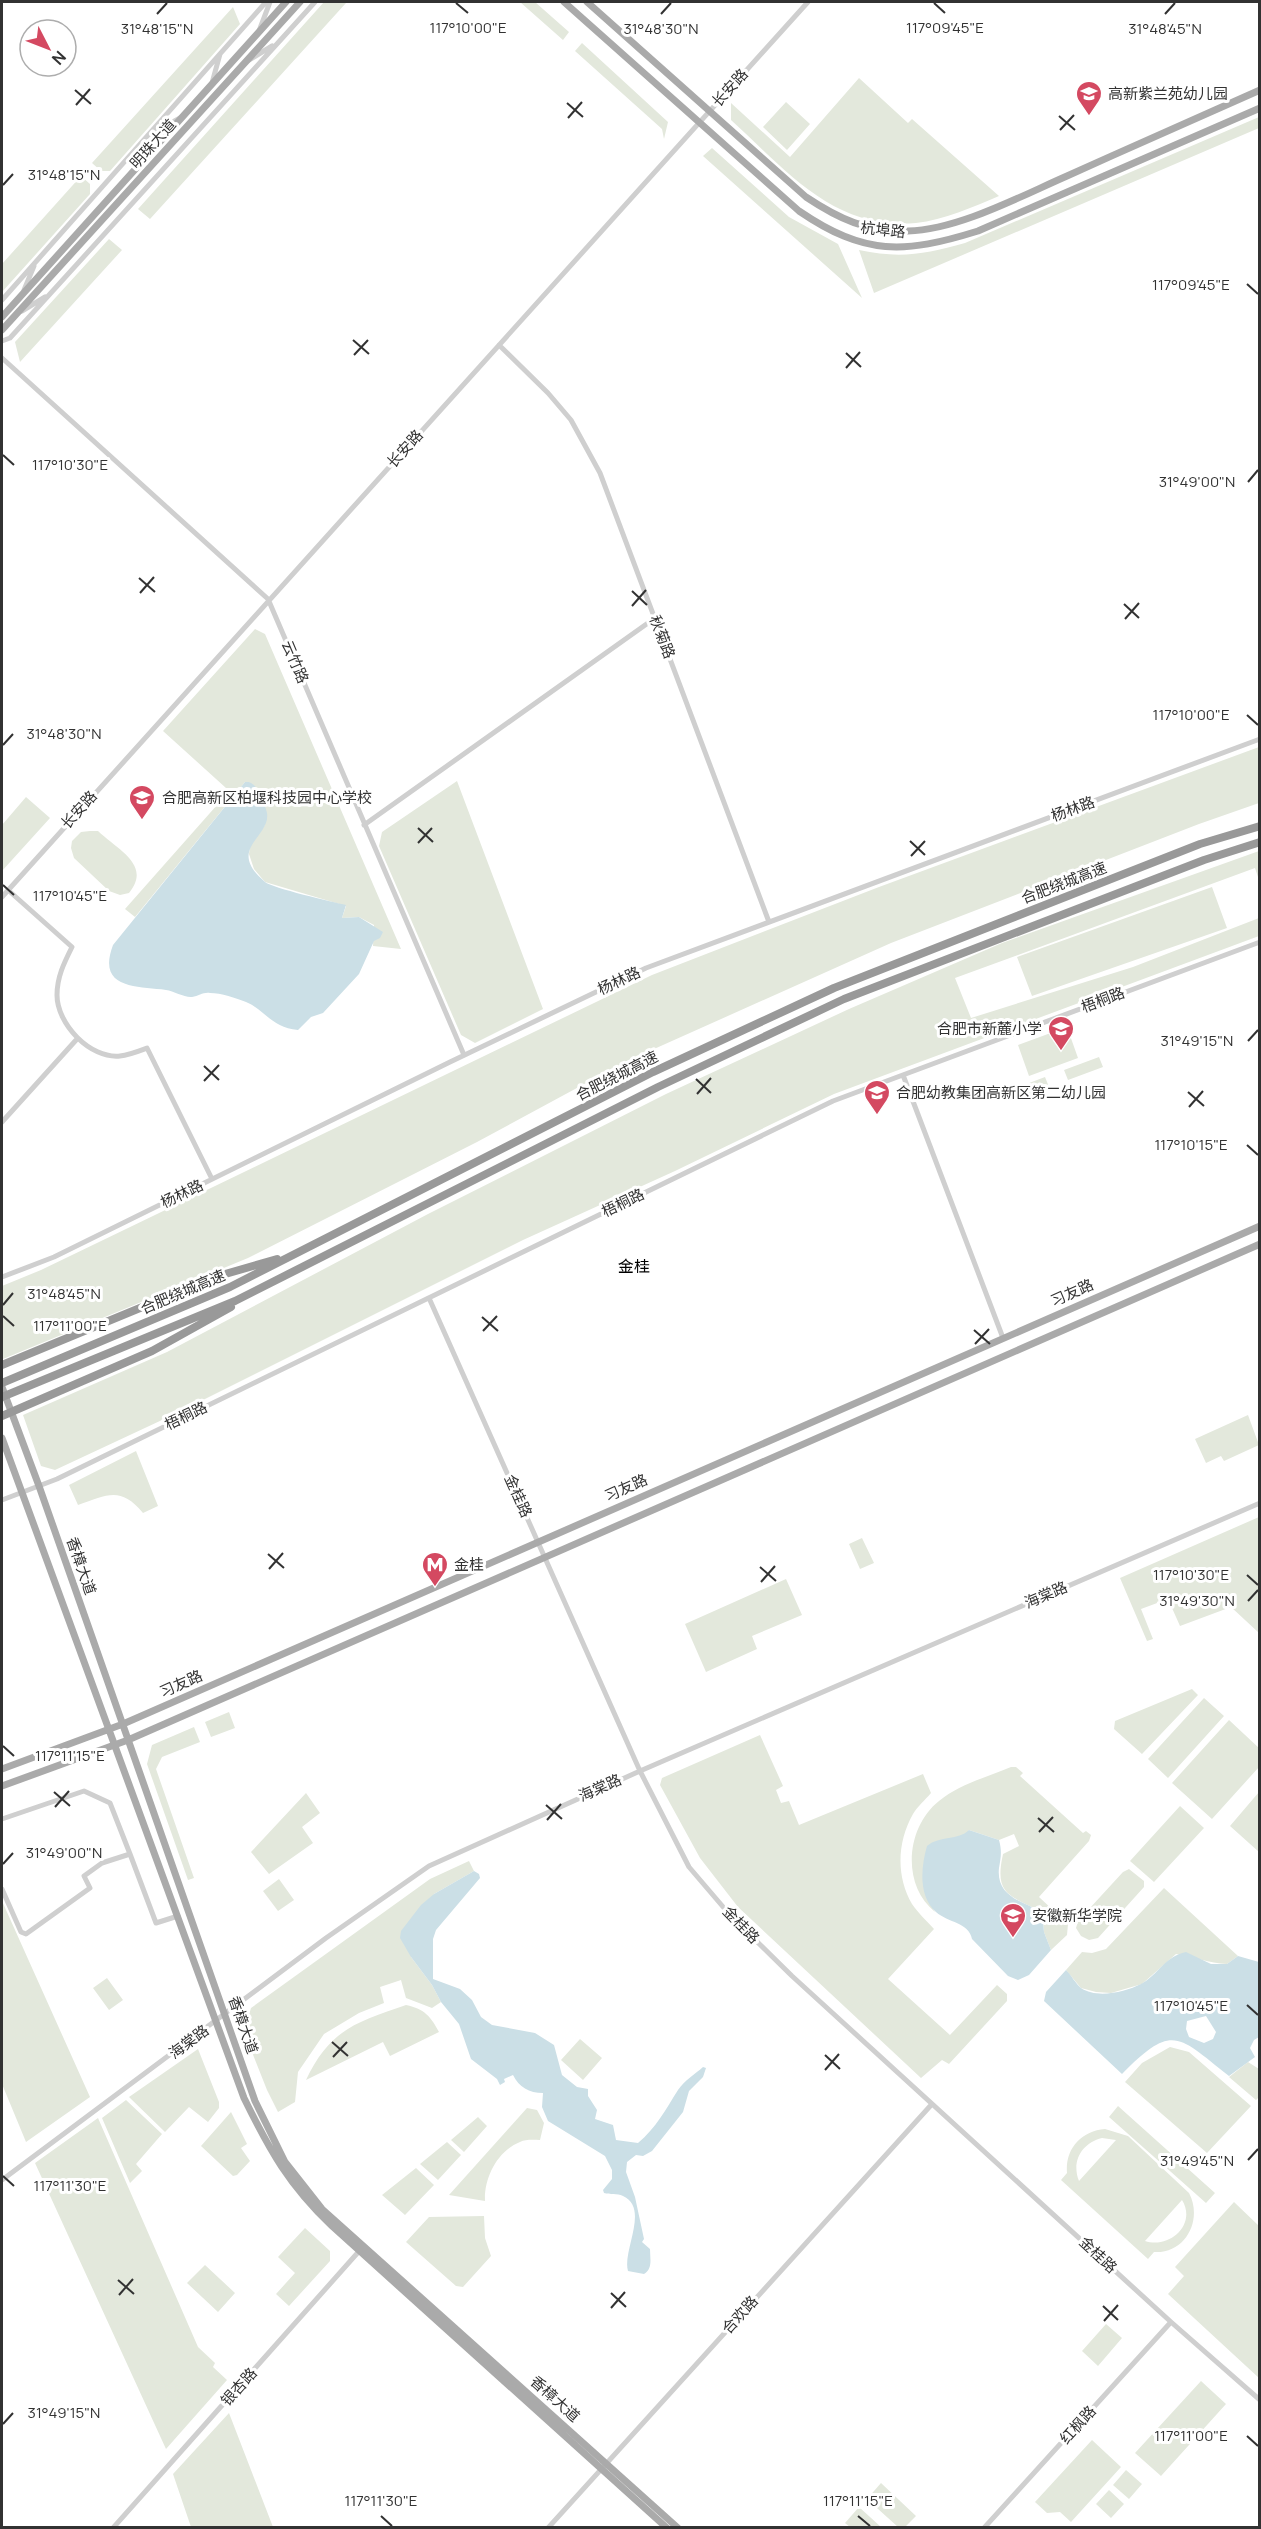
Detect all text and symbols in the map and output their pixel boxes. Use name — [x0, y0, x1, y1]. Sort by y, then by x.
text: 117°10'00"E — [430, 17, 506, 38]
text: 117°09'45"E — [906, 17, 984, 38]
north arrow — [18, 18, 78, 78]
text: 31°48'15"N — [121, 18, 193, 39]
text: 31°48'30"N — [623, 18, 699, 39]
text: 31°48'45"N — [1128, 18, 1202, 39]
text: N — [47, 46, 71, 70]
street label: 长安路 — [707, 64, 752, 111]
school or university icon: 高新紫兰苑幼儿园 — [1074, 79, 1104, 117]
place label: 高新紫兰苑幼儿园 — [1108, 83, 1228, 104]
street label: 明珠大道 — [125, 114, 181, 173]
text: 31°48'15"N — [28, 164, 100, 185]
street label: 杭埠路 — [860, 217, 907, 242]
text: 117°09'45"E — [1152, 274, 1230, 295]
street label: 长安路 — [382, 425, 427, 472]
text: 117°10'30"E — [32, 454, 108, 475]
text: 31°49'00"N — [1159, 471, 1235, 492]
street label: 秋菊路 — [645, 612, 680, 662]
street label: 云竹路 — [277, 637, 314, 687]
text: 117°10'00"E — [1153, 704, 1229, 725]
text: 31°48'30"N — [26, 723, 102, 744]
school or university icon: 合肥高新区柏堰科技园中心学校 — [127, 783, 157, 821]
street label: 长安路 — [56, 786, 101, 833]
place label: 合肥高新区柏堰科技园中心学校 — [162, 787, 372, 808]
street label: 杨林路 — [1048, 791, 1098, 826]
street label: 合肥绕城高速 — [1018, 857, 1110, 908]
text: 117°10'45"E — [33, 885, 107, 906]
street label: 杨林路 — [594, 962, 644, 1000]
street label: 梧桐路 — [1078, 982, 1128, 1017]
school or university icon: 合肥市新麓小学 — [1046, 1014, 1076, 1052]
place label: 合肥市新麓小学 — [937, 1018, 1042, 1039]
text: 31°49'15"N — [1161, 1030, 1233, 1051]
street label: 合肥绕城高速 — [572, 1046, 662, 1105]
school or university icon: 合肥幼教集团高新区第二幼儿园 — [862, 1078, 892, 1116]
place label: 合肥幼教集团高新区第二幼儿园 — [896, 1082, 1106, 1103]
text: 117°10'15"E — [1154, 1134, 1228, 1155]
street label: 杨林路 — [157, 1174, 207, 1213]
street label: 梧桐路 — [598, 1183, 648, 1222]
district label: 金桂 — [618, 1255, 650, 1277]
street label: 合肥绕城高速 — [137, 1264, 228, 1319]
street label: 习友路 — [1047, 1274, 1097, 1311]
text: 31°48'45"N — [27, 1283, 101, 1304]
text: 117°11'00"E — [33, 1315, 107, 1336]
street label: 梧桐路 — [161, 1396, 211, 1435]
street label: 习友路 — [601, 1469, 651, 1506]
street label: 金桂路 — [500, 1471, 537, 1521]
street label: 香樟大道 — [62, 1534, 101, 1598]
metro station icon: 金桂 — [420, 1550, 450, 1588]
place label: 金桂 — [454, 1554, 484, 1575]
text: 117°10'30"E — [1153, 1564, 1229, 1585]
street label: 海棠路 — [1021, 1576, 1071, 1613]
text: 31°49'30"N — [1159, 1590, 1235, 1611]
street label: 习友路 — [156, 1665, 206, 1702]
text: 117°11'15"E — [35, 1745, 105, 1766]
street label: 海棠路 — [575, 1769, 625, 1806]
text: 31°49'00"N — [26, 1842, 102, 1863]
street label: 金桂路 — [718, 1901, 765, 1948]
school or university icon: 安徽新华学院 — [998, 1901, 1028, 1939]
place label: 安徽新华学院 — [1032, 1905, 1122, 1926]
street label: 香樟大道 — [224, 1993, 263, 2057]
text: 117°10'45"E — [1154, 1995, 1228, 2016]
street label: 海棠路 — [164, 2020, 213, 2064]
text: 31°49'45"N — [1160, 2150, 1234, 2171]
text: 117°11'30"E — [34, 2175, 106, 2196]
street label: 金桂路 — [1075, 2232, 1122, 2278]
street label: 合欢路 — [717, 2291, 762, 2338]
street label: 银杏路 — [216, 2363, 261, 2410]
street label: 香樟大道 — [526, 2371, 585, 2427]
street label: 红枫路 — [1055, 2401, 1100, 2448]
text: 31°49'15"N — [28, 2402, 100, 2423]
text: 117°11'00"E — [1154, 2425, 1228, 2446]
text: 117°11'30"E — [345, 2490, 417, 2511]
text: 117°11'15"E — [823, 2490, 893, 2511]

